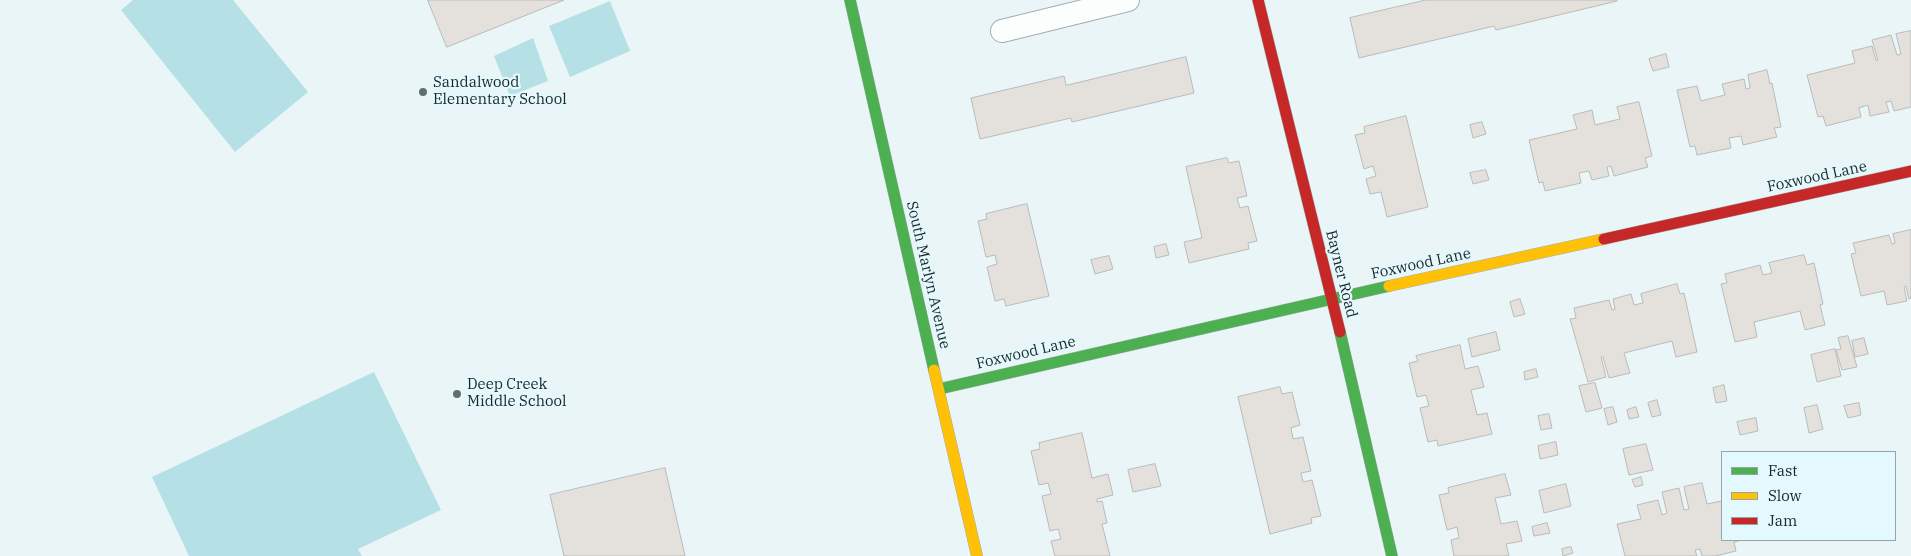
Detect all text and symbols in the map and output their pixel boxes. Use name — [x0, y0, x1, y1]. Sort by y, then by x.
place label: Sandalwood Elementary School — [433, 74, 567, 109]
marker: Sandalwood Elementary School — [417, 86, 429, 98]
street label: Foxwood Lane — [1765, 158, 1869, 196]
street label: South Marlyn Avenue — [902, 199, 954, 351]
street label: Bayner Road — [1321, 228, 1361, 320]
street label: Foxwood Lane — [1369, 245, 1473, 283]
street label: Foxwood Lane — [975, 333, 1077, 373]
place label: Deep Creek Middle School — [467, 376, 567, 411]
marker: Deep Creek Middle School — [451, 388, 463, 400]
legend — [1721, 451, 1896, 541]
text: Fast — [1768, 461, 1798, 480]
text: Slow — [1768, 486, 1801, 505]
text: Jam — [1768, 511, 1797, 530]

